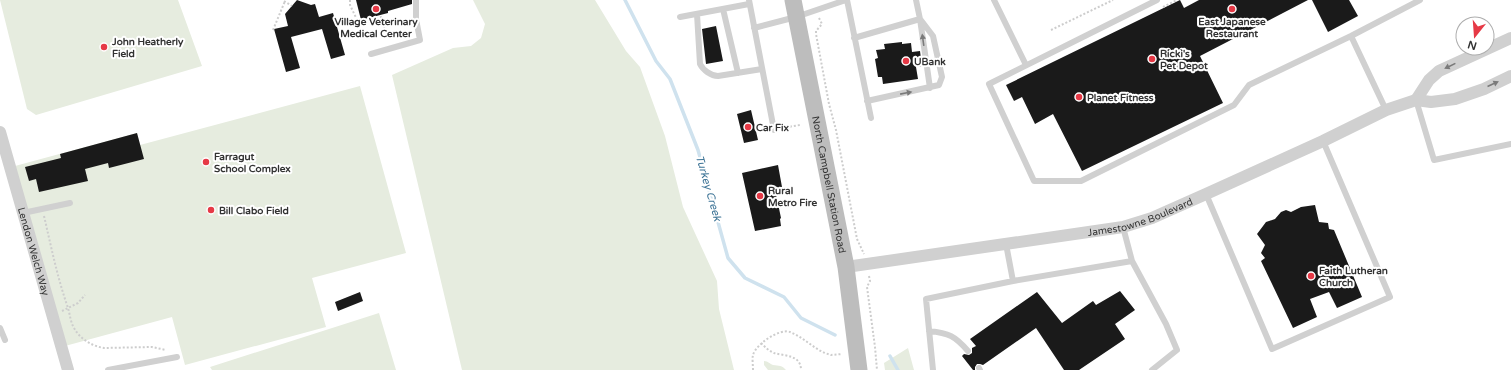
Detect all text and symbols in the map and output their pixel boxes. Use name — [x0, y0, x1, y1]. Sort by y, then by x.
marker: Village Veterinary Medical Center — [371, 4, 381, 14]
marker: East Japanese Restaurant — [1227, 4, 1237, 14]
place label: Village Veterinary Medical Center — [334, 16, 418, 40]
place label: East Japanese Restaurant — [1198, 16, 1266, 40]
north arrow — [1455, 16, 1495, 56]
one-way arrow — [920, 33, 926, 46]
place label: John Heatherly Field — [111, 36, 184, 60]
text: N — [1466, 38, 1478, 53]
marker: John Heatherly Field — [99, 42, 109, 52]
place label: Ricki's Pet Depot — [1160, 48, 1208, 72]
marker: Ricki's Pet Depot — [1147, 54, 1157, 64]
marker: UBank — [901, 56, 911, 66]
place label: UBank — [914, 56, 946, 68]
one-way arrow — [1444, 63, 1456, 69]
one-way arrow — [1488, 81, 1500, 87]
one-way arrow — [899, 90, 912, 96]
marker: Planet Fitness — [1074, 92, 1084, 102]
place label: Planet Fitness — [1087, 92, 1154, 104]
street label: North Campbell Station Road — [809, 115, 848, 254]
marker: Car Fix — [743, 122, 753, 132]
place label: Car Fix — [756, 122, 789, 134]
place label: Farragut School Complex — [214, 151, 291, 175]
water label: Turkey Creek — [693, 154, 724, 223]
marker: Farragut School Complex — [201, 157, 211, 167]
place label: Rural Metro Fire — [768, 185, 818, 209]
marker: Rural Metro Fire — [755, 191, 765, 201]
street label: Jamestowne Boulevard — [1087, 196, 1195, 239]
marker: Bill Clabo Field — [206, 205, 216, 215]
place label: Bill Clabo Field — [219, 205, 289, 217]
street label: Lendon Welch Way — [15, 206, 52, 298]
place label: Faith Lutheran Church — [1319, 265, 1388, 289]
marker: Faith Lutheran Church — [1306, 271, 1316, 281]

